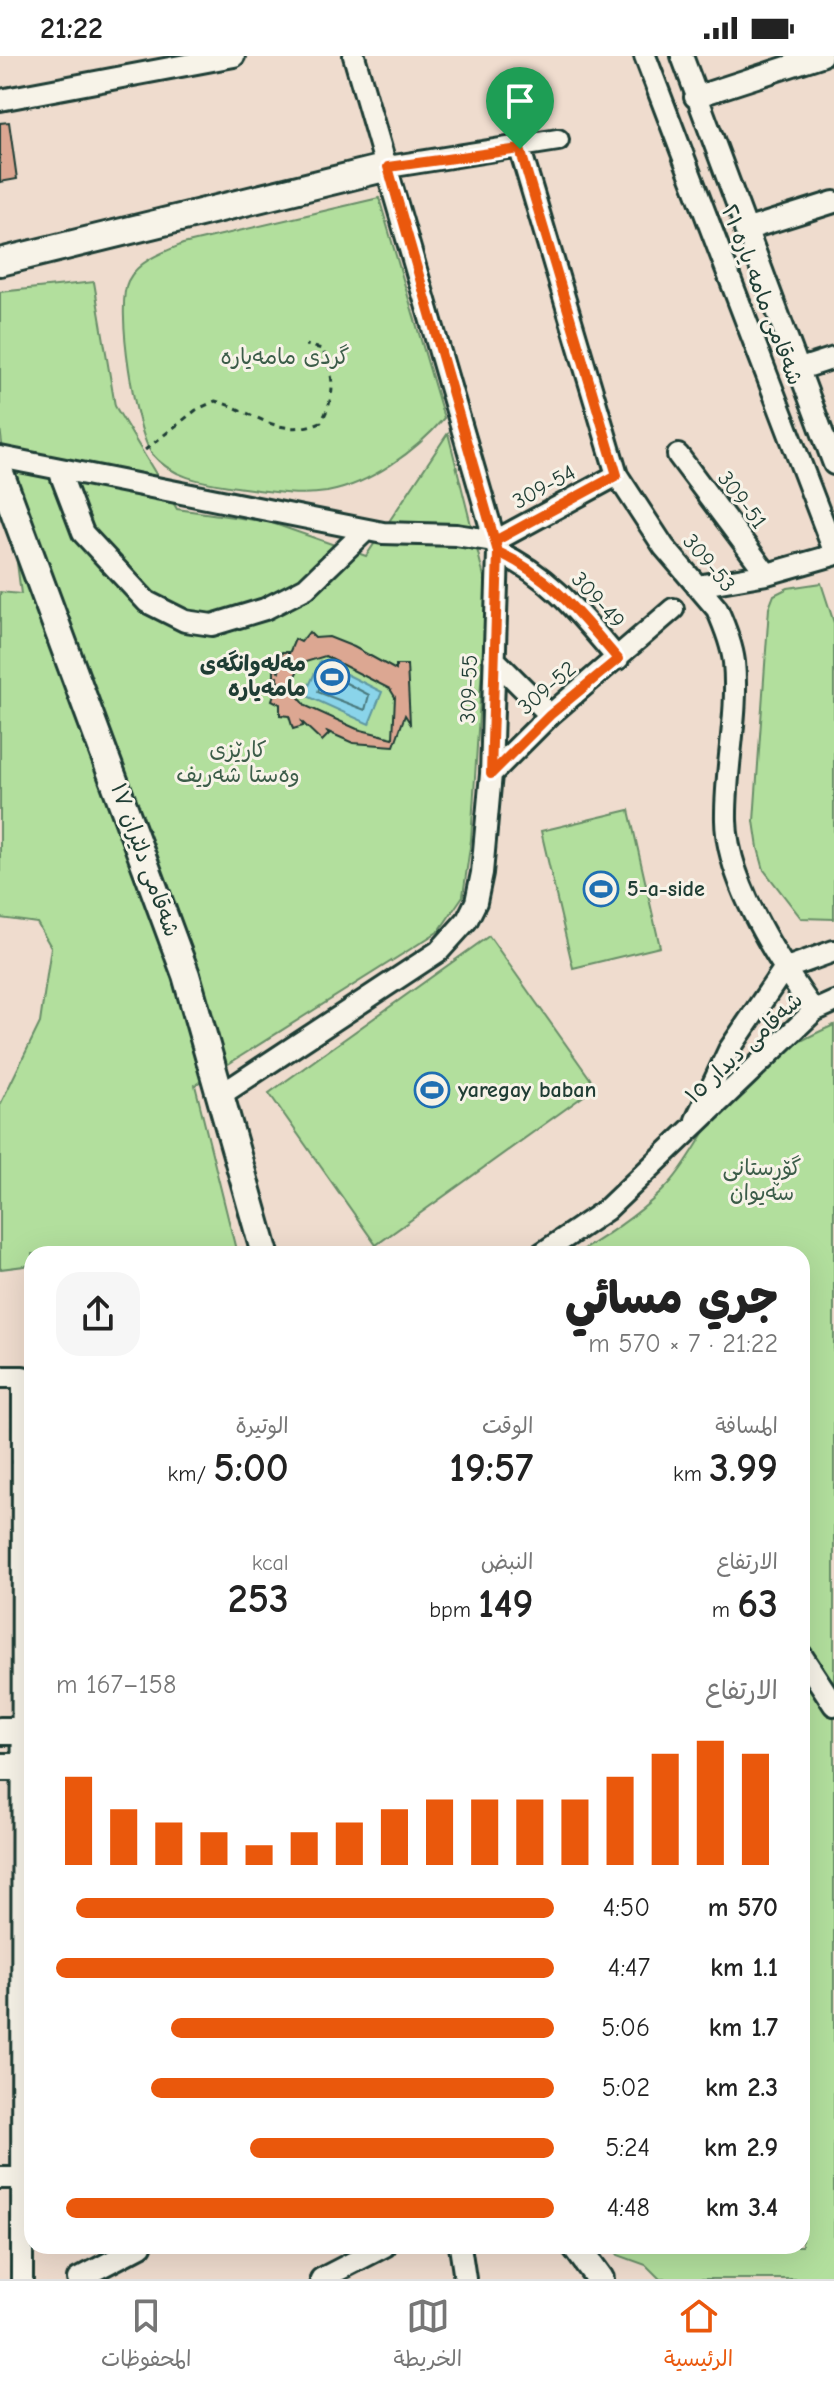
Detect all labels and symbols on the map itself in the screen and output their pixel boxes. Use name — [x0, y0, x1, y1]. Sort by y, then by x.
pin — [486, 67, 554, 149]
street label: شەقامی مامە یارە ٢١ — [715, 201, 808, 389]
park label: گردی مامەیارە — [221, 344, 349, 370]
street label: 309-54 — [508, 459, 580, 515]
street label: 309-51 — [712, 466, 772, 534]
street label: 309-53 — [677, 529, 741, 597]
street label: 309-49 — [566, 566, 630, 634]
place label: مەلەوانگەی مامەیارە — [200, 650, 306, 702]
street label: 309-55 — [455, 654, 483, 724]
street label: 309-52 — [513, 656, 581, 720]
sports icon: مەلەوانگەی مامەیارە — [313, 658, 351, 696]
park label: کارێزی وەستا شەریف — [176, 737, 300, 788]
street label: شەقامی دلێران ١٧ — [104, 780, 185, 941]
sports icon: 5-a-side — [582, 870, 620, 908]
place label: 5-a-side — [627, 876, 705, 902]
street label: شەقامی دیدار ١٥ — [680, 987, 809, 1110]
sports icon: yaregay baban — [413, 1071, 451, 1109]
place label: yaregay baban — [458, 1077, 596, 1103]
park label: گۆڕستانی سەیوان — [722, 1155, 802, 1206]

